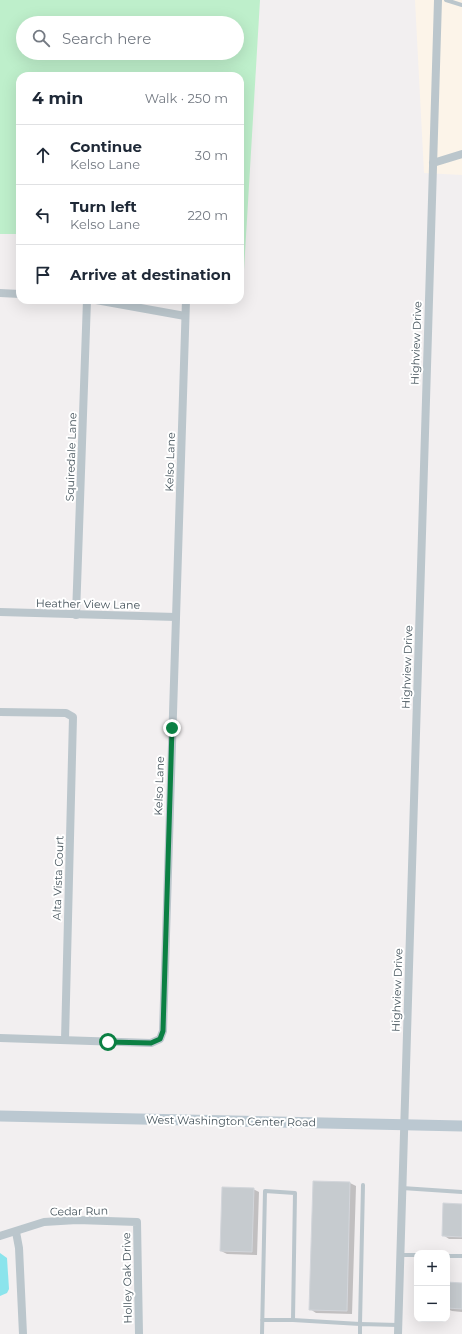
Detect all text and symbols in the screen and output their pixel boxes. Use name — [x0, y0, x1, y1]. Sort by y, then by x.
search box — [16, 16, 244, 60]
icon: search — [30, 27, 52, 49]
text: Search here — [62, 29, 151, 48]
text: 4 min — [32, 88, 83, 108]
text: Walk · 250 m — [145, 90, 228, 106]
text: Continue — [70, 137, 142, 156]
icon: ahead — [32, 144, 54, 166]
text: 30 m — [195, 147, 228, 163]
text: Kelso Lane — [70, 156, 140, 172]
text: Turn left — [70, 197, 137, 216]
icon: left — [32, 204, 54, 226]
text: 220 m — [187, 207, 228, 223]
text: Kelso Lane — [70, 216, 140, 232]
icon: arrive — [32, 264, 54, 286]
text: Arrive at destination — [70, 265, 231, 284]
street label: Highview Drive — [408, 301, 424, 385]
street label: Squiredale Lane — [62, 412, 80, 502]
street label: Kelso Lane — [162, 432, 178, 492]
street label: Heather View Lane — [36, 596, 141, 612]
street label: Highview Drive — [399, 625, 415, 709]
route end — [163, 719, 181, 737]
street label: Kelso Lane — [151, 756, 167, 816]
street label: Alta Vista Court — [50, 835, 66, 921]
street label: Highview Drive — [389, 948, 405, 1032]
route start — [99, 1033, 117, 1051]
street label: West Washington Center Road — [146, 1113, 316, 1129]
street label: Cedar Run — [50, 1203, 108, 1219]
street label: Holley Oak Drive — [119, 1232, 135, 1324]
map controls — [414, 1250, 450, 1322]
button: + — [414, 1250, 450, 1286]
button: − — [414, 1286, 450, 1322]

